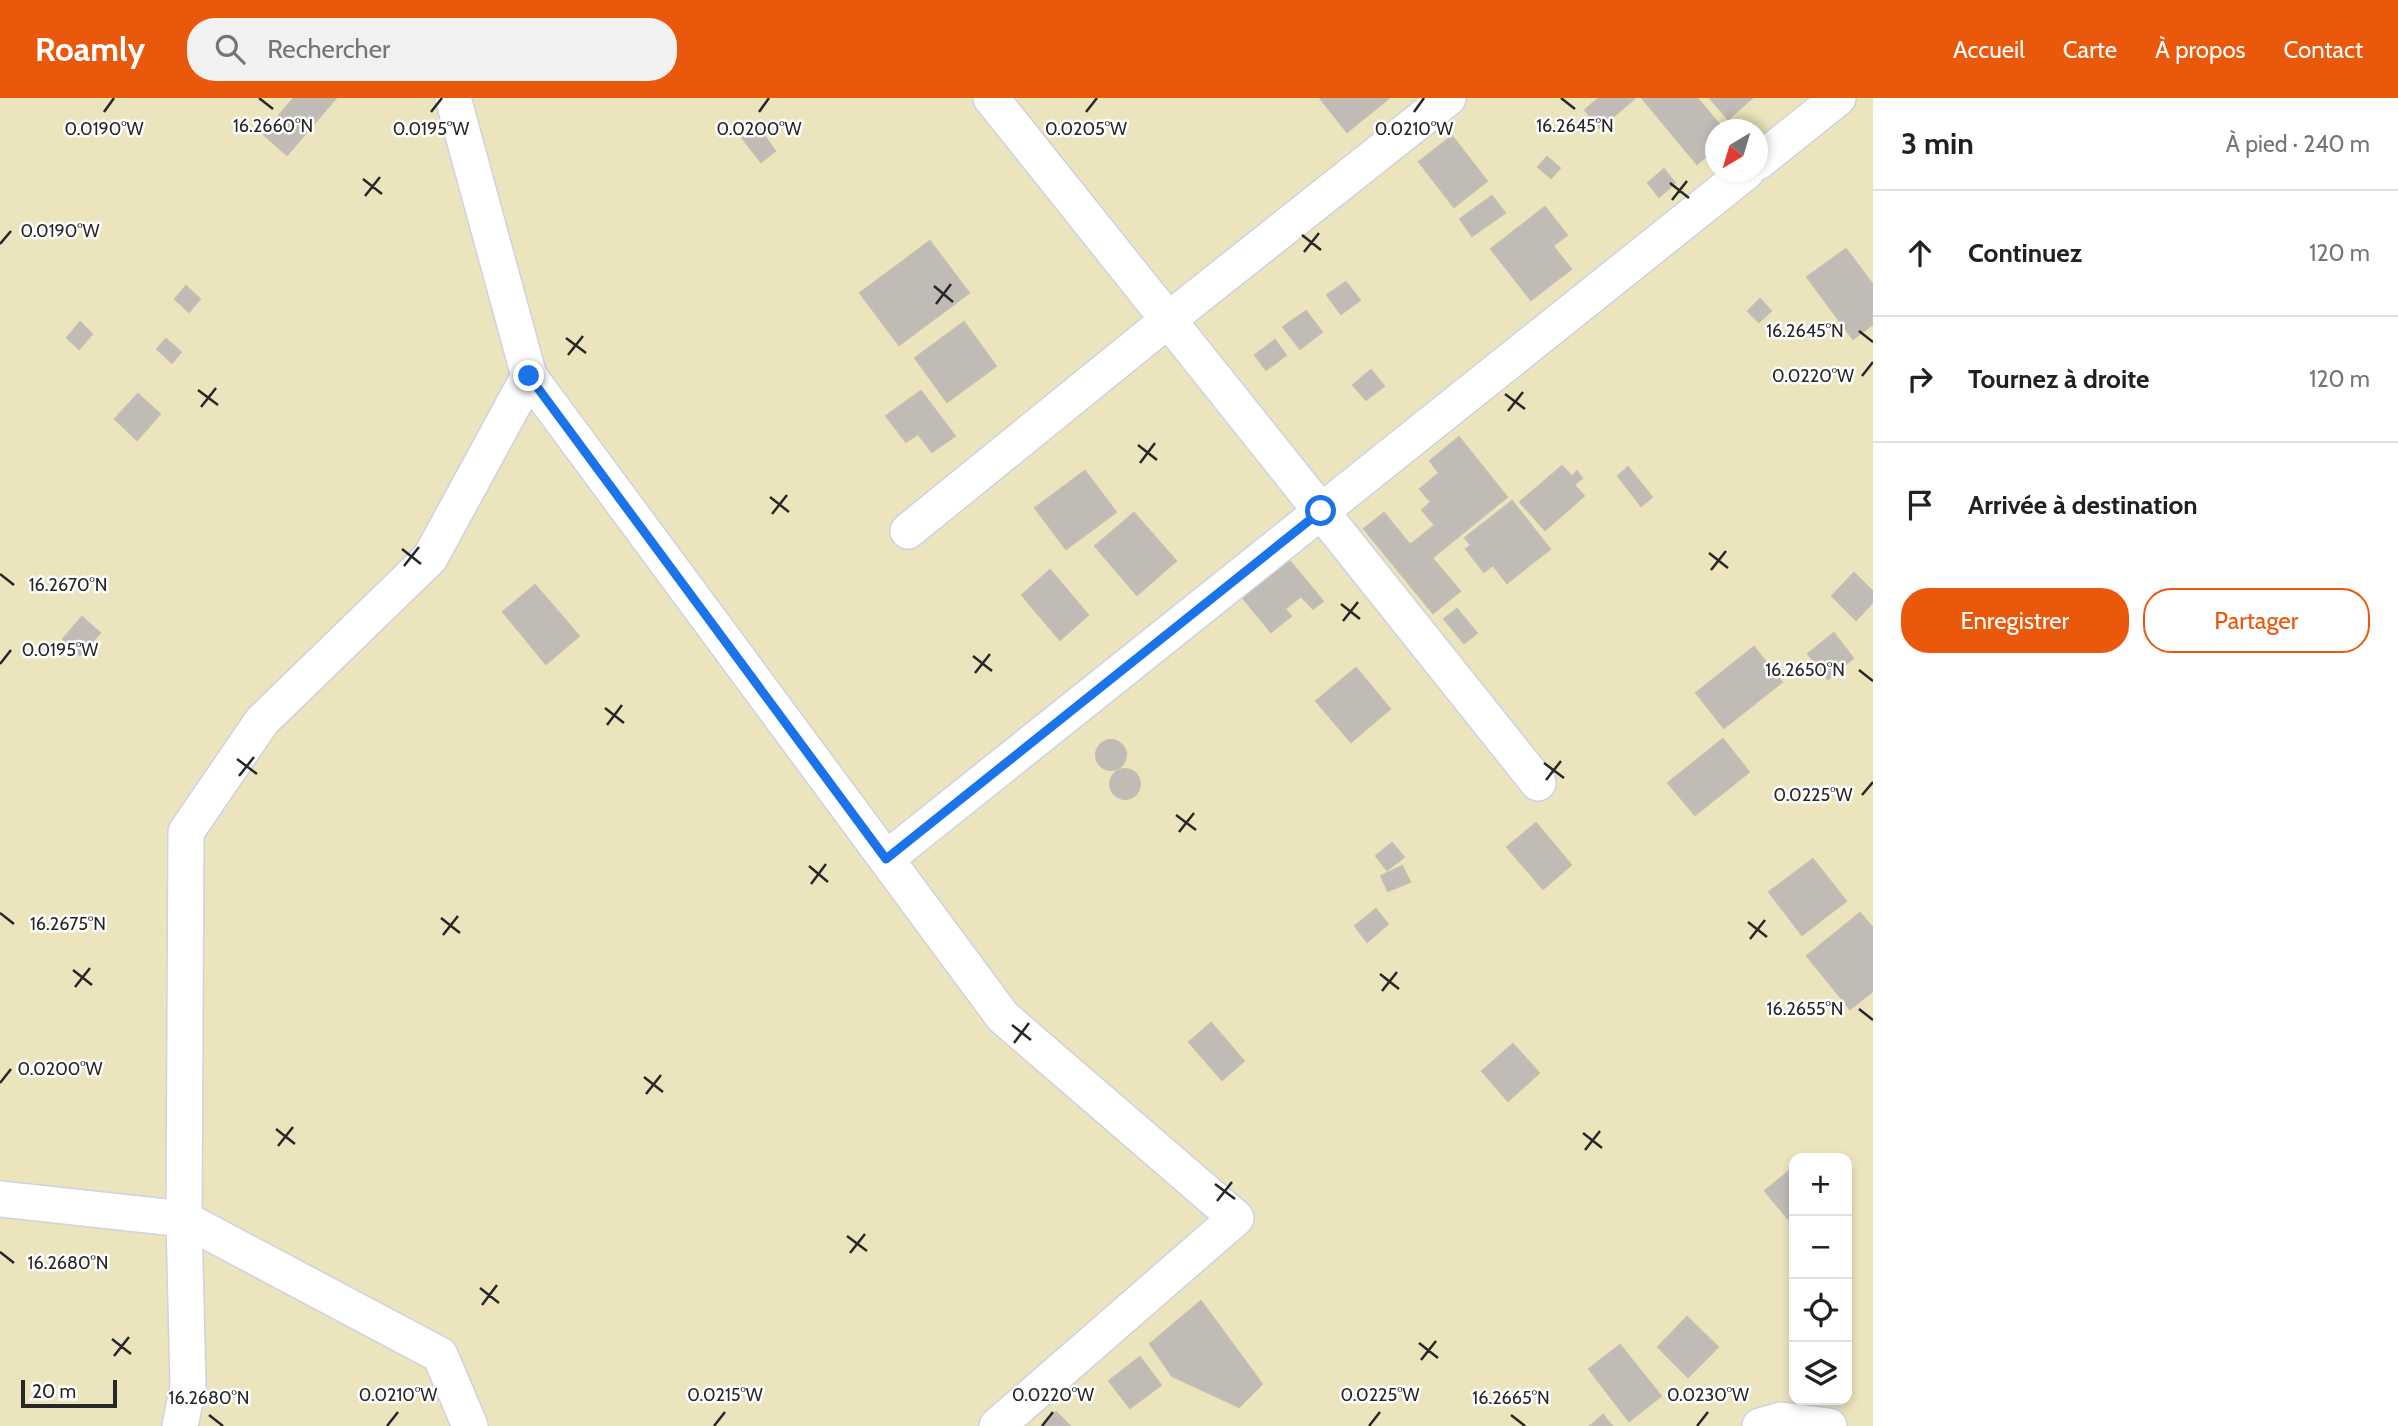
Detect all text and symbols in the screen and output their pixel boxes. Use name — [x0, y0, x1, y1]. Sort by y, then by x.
search box — [187, 18, 677, 81]
text: Roamly — [35, 29, 145, 69]
icon: search — [211, 30, 249, 68]
text: Rechercher — [267, 33, 390, 65]
text: Accueil — [1953, 35, 2025, 64]
text: Carte — [2063, 35, 2117, 64]
text: À propos — [2155, 35, 2246, 64]
text: Contact — [2284, 35, 2363, 64]
text: 16.2660°N — [233, 115, 313, 137]
text: 16.2645°N — [1536, 115, 1614, 137]
text: 0.0190°W — [64, 118, 144, 140]
text: 0.0195°W — [393, 118, 469, 140]
text: 0.0200°W — [716, 118, 802, 140]
text: 0.0205°W — [1045, 118, 1127, 140]
text: 0.0210°W — [1375, 118, 1453, 140]
north arrow — [1705, 119, 1768, 182]
text: 3 min — [1901, 125, 1974, 162]
text: À pied · 240 m — [2226, 130, 2370, 158]
text: 0.0190°W — [20, 220, 100, 242]
icon: ahead — [1901, 234, 1939, 272]
text: Continuez — [1968, 237, 2082, 269]
text: 120 m — [2309, 239, 2370, 267]
text: 16.2645°N — [1766, 320, 1844, 342]
route end — [513, 360, 544, 391]
icon: right — [1901, 360, 1939, 398]
text: Tournez à droite — [1968, 363, 2150, 395]
text: 0.0220°W — [1772, 365, 1854, 387]
text: 120 m — [2309, 365, 2370, 393]
icon: arrive — [1901, 486, 1939, 524]
text: Arrivée à destination — [1968, 489, 2198, 521]
route start — [1305, 495, 1336, 526]
text: 16.2670°N — [29, 574, 107, 596]
button: Enregistrer — [1901, 588, 2129, 653]
button: Partager — [2143, 588, 2370, 653]
text: 0.0195°W — [22, 639, 98, 661]
text: 16.2650°N — [1765, 659, 1845, 681]
text: 0.0225°W — [1773, 784, 1853, 806]
text: 16.2675°N — [30, 913, 106, 935]
text: 16.2655°N — [1767, 998, 1843, 1020]
text: 0.0200°W — [17, 1058, 103, 1080]
map controls — [1789, 1153, 1852, 1405]
button: + — [1789, 1153, 1852, 1216]
button: − — [1789, 1216, 1852, 1279]
text: 16.2680°N — [28, 1252, 108, 1274]
button: locate — [1789, 1279, 1852, 1342]
button: layers — [1789, 1342, 1852, 1405]
scale bar — [21, 1377, 117, 1409]
text: 20 m — [32, 1380, 76, 1403]
text: 0.0210°W — [359, 1384, 437, 1406]
text: 0.0215°W — [687, 1384, 763, 1406]
text: 0.0220°W — [1012, 1384, 1094, 1406]
text: 0.0225°W — [1340, 1384, 1420, 1406]
text: 0.0230°W — [1667, 1384, 1749, 1406]
text: 16.2680°N — [169, 1387, 249, 1409]
text: 16.2665°N — [1472, 1387, 1550, 1409]

